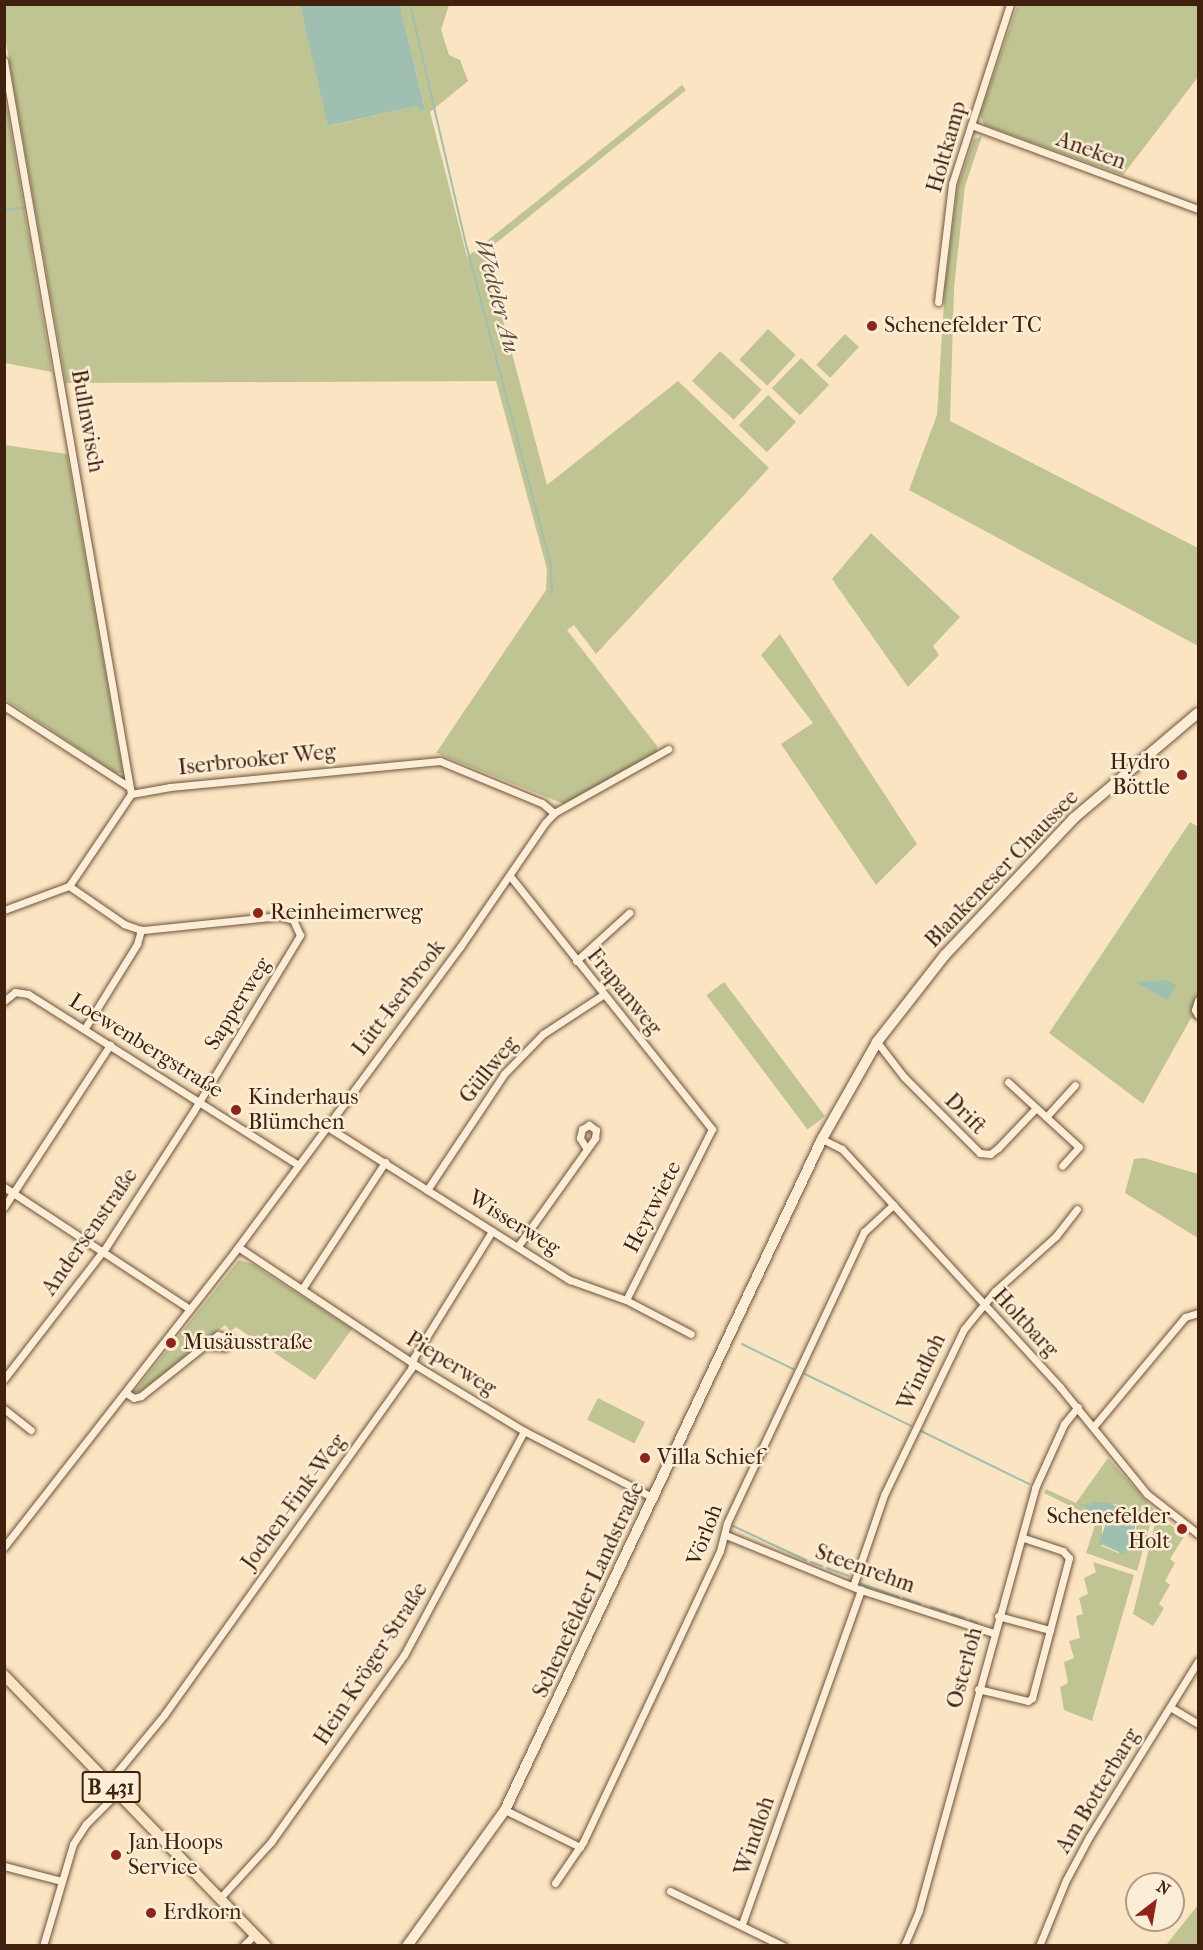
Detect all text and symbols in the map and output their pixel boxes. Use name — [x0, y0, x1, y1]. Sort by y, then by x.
street label: Holtkamp — [921, 98, 973, 196]
street label: Aneken — [1052, 126, 1130, 176]
water label: Wedeler Au — [468, 236, 526, 356]
place label: Schenefelder TC — [884, 313, 1042, 339]
marker: Schenefelder TC — [865, 319, 879, 333]
street label: Bullnwisch — [65, 367, 109, 475]
street label: Iserbrooker Weg — [177, 739, 337, 781]
place label: Hydro Böttle — [1110, 749, 1170, 800]
marker: Hydro Böttle — [1175, 768, 1189, 782]
street label: Blankeneser Chaussee — [920, 784, 1084, 954]
place label: Reinheimerweg — [270, 900, 423, 926]
marker: Reinheimerweg — [251, 906, 265, 920]
street label: Lütt-Iserbrook — [347, 935, 451, 1061]
street label: Frapanweg — [581, 943, 667, 1041]
street label: Sapperweg — [199, 953, 277, 1055]
street label: Loewenbergstraße — [64, 988, 228, 1104]
street label: Güllweg — [454, 1031, 524, 1109]
place label: Kinderhaus Blümchen — [248, 1084, 358, 1136]
street label: Drift — [939, 1088, 991, 1140]
marker: Kinderhaus Blümchen — [229, 1103, 243, 1117]
street label: Heytwiete — [619, 1157, 687, 1257]
street label: Andersenstraße — [36, 1163, 144, 1301]
street label: Wisserweg — [463, 1184, 565, 1262]
street label: Holtbarg — [986, 1283, 1064, 1363]
street label: Pieperweg — [401, 1326, 501, 1402]
street label: Windloh — [892, 1329, 952, 1415]
place label: Musäusstraße — [183, 1330, 313, 1356]
marker: Musäusstraße — [164, 1336, 178, 1350]
street label: Jochen-Fink-Weg — [236, 1429, 352, 1575]
place label: Villa Schief — [657, 1445, 763, 1471]
marker: Villa Schief — [638, 1451, 652, 1465]
street label: Schenefelder Landstraße — [527, 1478, 651, 1702]
street label: Vörloh — [681, 1501, 729, 1569]
place label: Schenefelder Holt — [1046, 1503, 1170, 1554]
marker: Schenefelder Holt — [1175, 1522, 1189, 1536]
street label: Steenrehm — [811, 1539, 919, 1599]
street label: Hein-Kröger-Straße — [309, 1578, 433, 1750]
street label: Osterloh — [942, 1625, 988, 1711]
street label: Am Botterbarg — [1050, 1724, 1146, 1858]
road number: B 431 — [81, 1769, 141, 1805]
street label: Windloh — [729, 1793, 781, 1879]
place label: Jan Hoops Service — [128, 1829, 223, 1880]
marker: Jan Hoops Service — [109, 1848, 123, 1862]
north arrow — [1125, 1872, 1185, 1932]
text: N — [1153, 1877, 1174, 1899]
place label: Erdkorn — [163, 1900, 242, 1926]
marker: Erdkorn — [144, 1906, 158, 1920]

